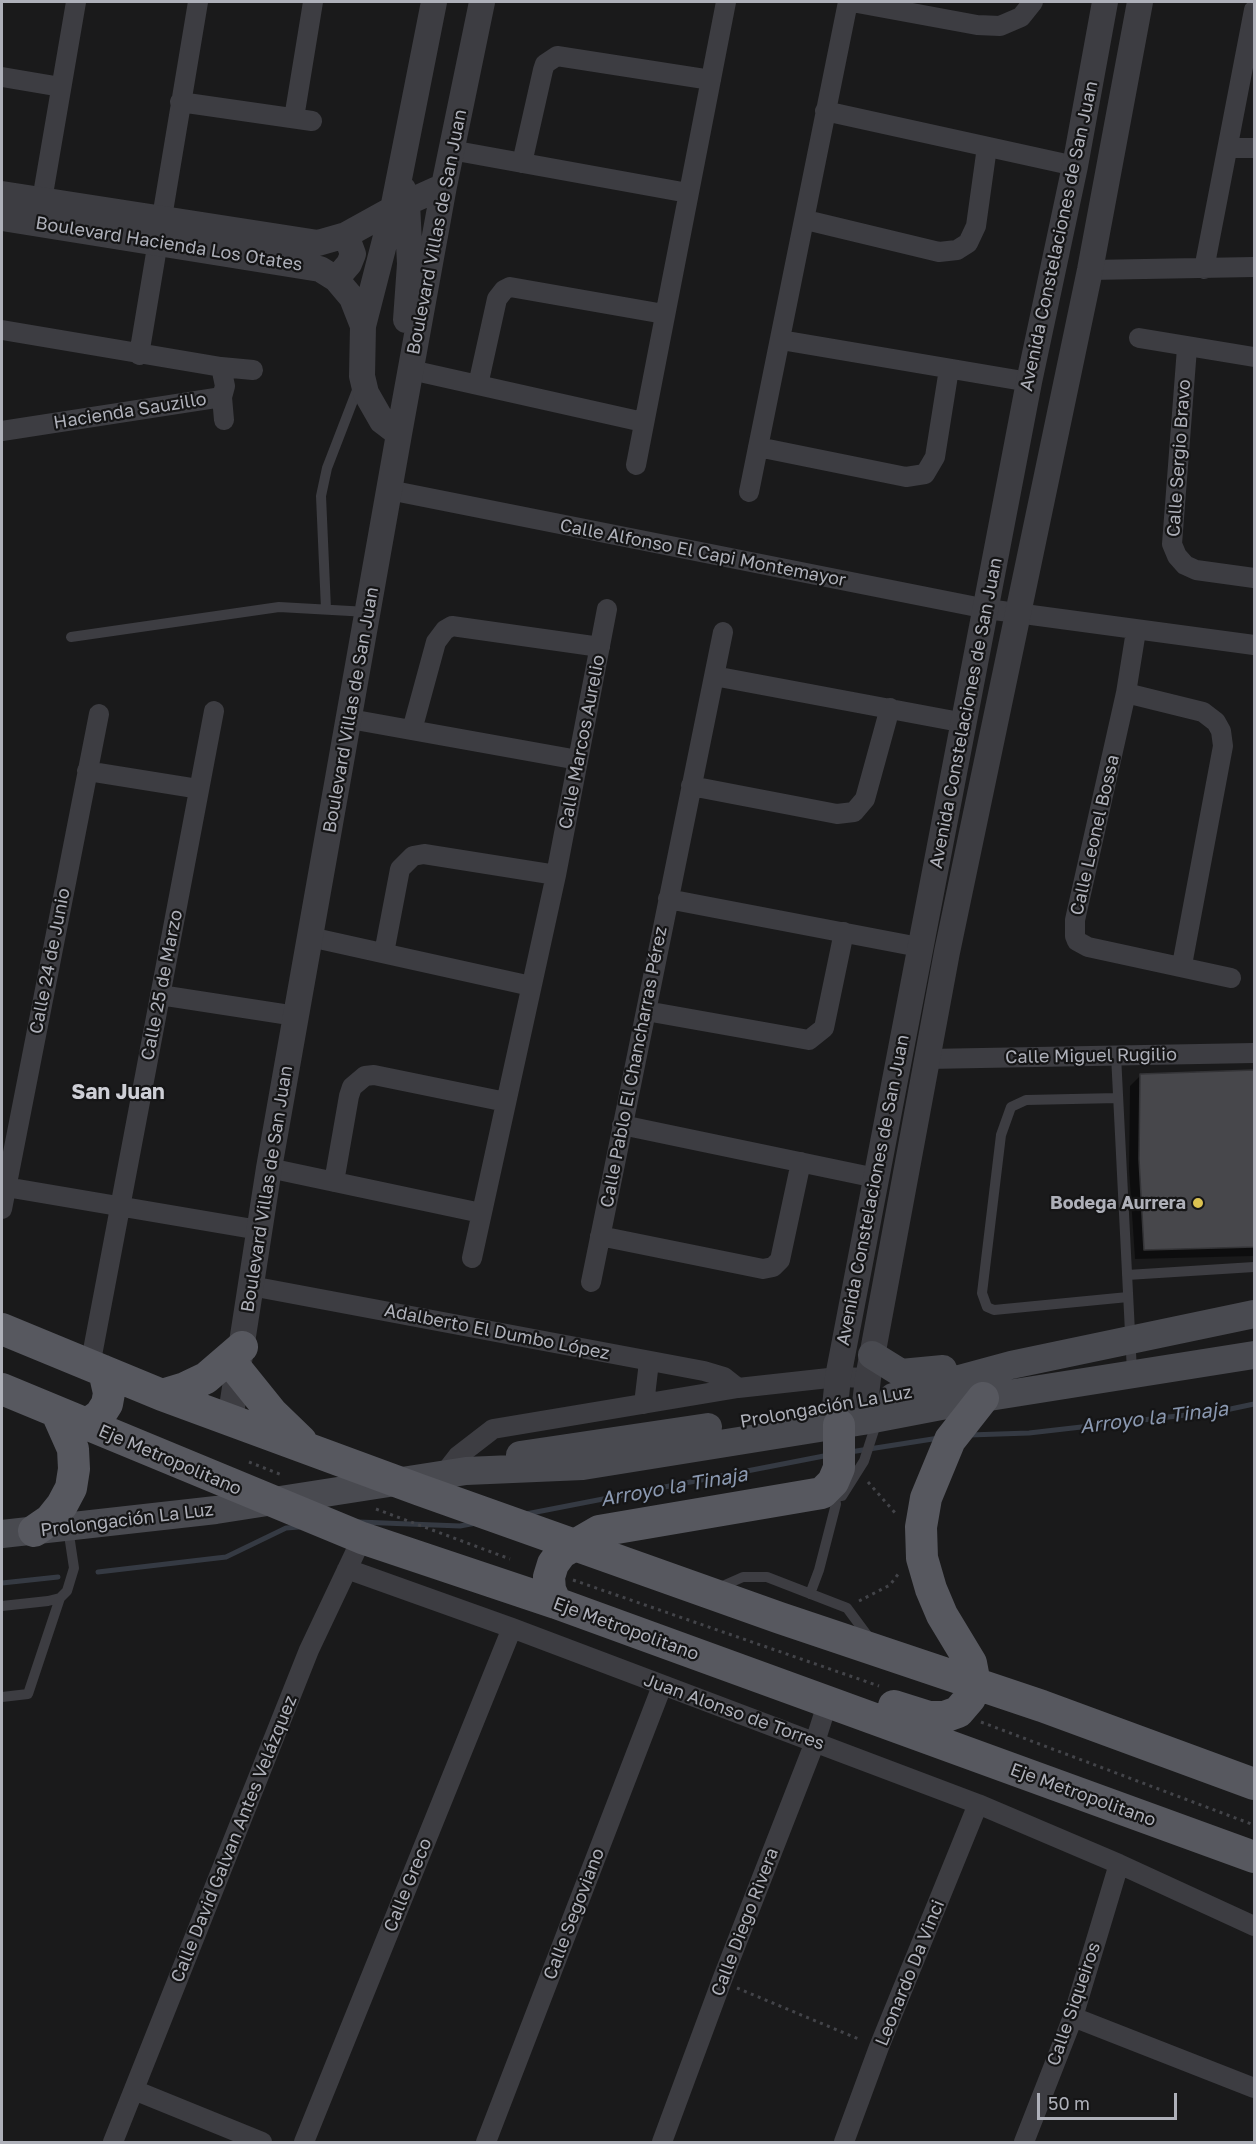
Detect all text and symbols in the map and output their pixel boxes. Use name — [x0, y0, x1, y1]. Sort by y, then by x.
street label: Avenida Constelaciones de San Juan — [1016, 79, 1102, 393]
street label: Boulevard Villas de San Juan — [403, 107, 471, 357]
street label: Boulevard Hacienda Los Otates — [34, 212, 304, 276]
street label: Calle Sergio Bravo — [1163, 378, 1195, 538]
street label: Hacienda Sauzillo — [52, 388, 208, 434]
street label: Calle Alfonso El Capi Montemayor — [558, 515, 848, 591]
street label: Avenida Constelaciones de San Juan — [925, 556, 1007, 870]
street label: Boulevard Villas de San Juan — [319, 585, 383, 835]
street label: Calle Marcos Aurelio — [555, 653, 609, 831]
street label: Calle Leonel Bossa — [1066, 753, 1124, 917]
street label: Calle 24 de Junio — [25, 886, 75, 1036]
street label: Calle 25 de Marzo — [137, 908, 187, 1062]
street label: Calle Pablo El Chancharras Pérez — [596, 925, 672, 1209]
street label: Avenida Constelaciones de San Juan — [832, 1033, 914, 1347]
street label: Calle Miguel Rugilio — [1005, 1044, 1177, 1068]
street label: Boulevard Villas de San Juan — [237, 1064, 297, 1314]
district label: San Juan — [71, 1079, 165, 1105]
place label: Bodega Aurrera — [1050, 1192, 1186, 1214]
marker: Bodega Aurrera — [1191, 1196, 1205, 1210]
street label: Adalberto El Dumbo López — [383, 1300, 611, 1364]
street label: Prolongación La Luz — [738, 1381, 914, 1433]
water label: Arroyo la Tinaja — [1079, 1397, 1229, 1439]
street label: Eje Metropolitano — [95, 1420, 245, 1500]
water label: Arroyo la Tinaja — [599, 1462, 749, 1512]
street label: Prolongación La Luz — [39, 1499, 215, 1541]
street label: Eje Metropolitano — [550, 1593, 702, 1665]
street label: Juan Alonso de Torres — [641, 1669, 827, 1755]
street label: Calle David Galvan Antes Velázquez — [166, 1692, 302, 1986]
street label: Eje Metropolitano — [1007, 1759, 1159, 1831]
street label: Calle Greco — [379, 1835, 437, 1935]
street label: Calle Segoviano — [539, 1845, 609, 1983]
street label: Calle Diego Rivera — [707, 1845, 783, 1999]
street label: Leonardo Da Vinci — [871, 1897, 949, 2049]
street label: Calle Siqueiros — [1043, 1939, 1105, 2069]
scale bar — [1040, 2081, 1180, 2119]
text: 50 m — [1048, 2092, 1090, 2114]

